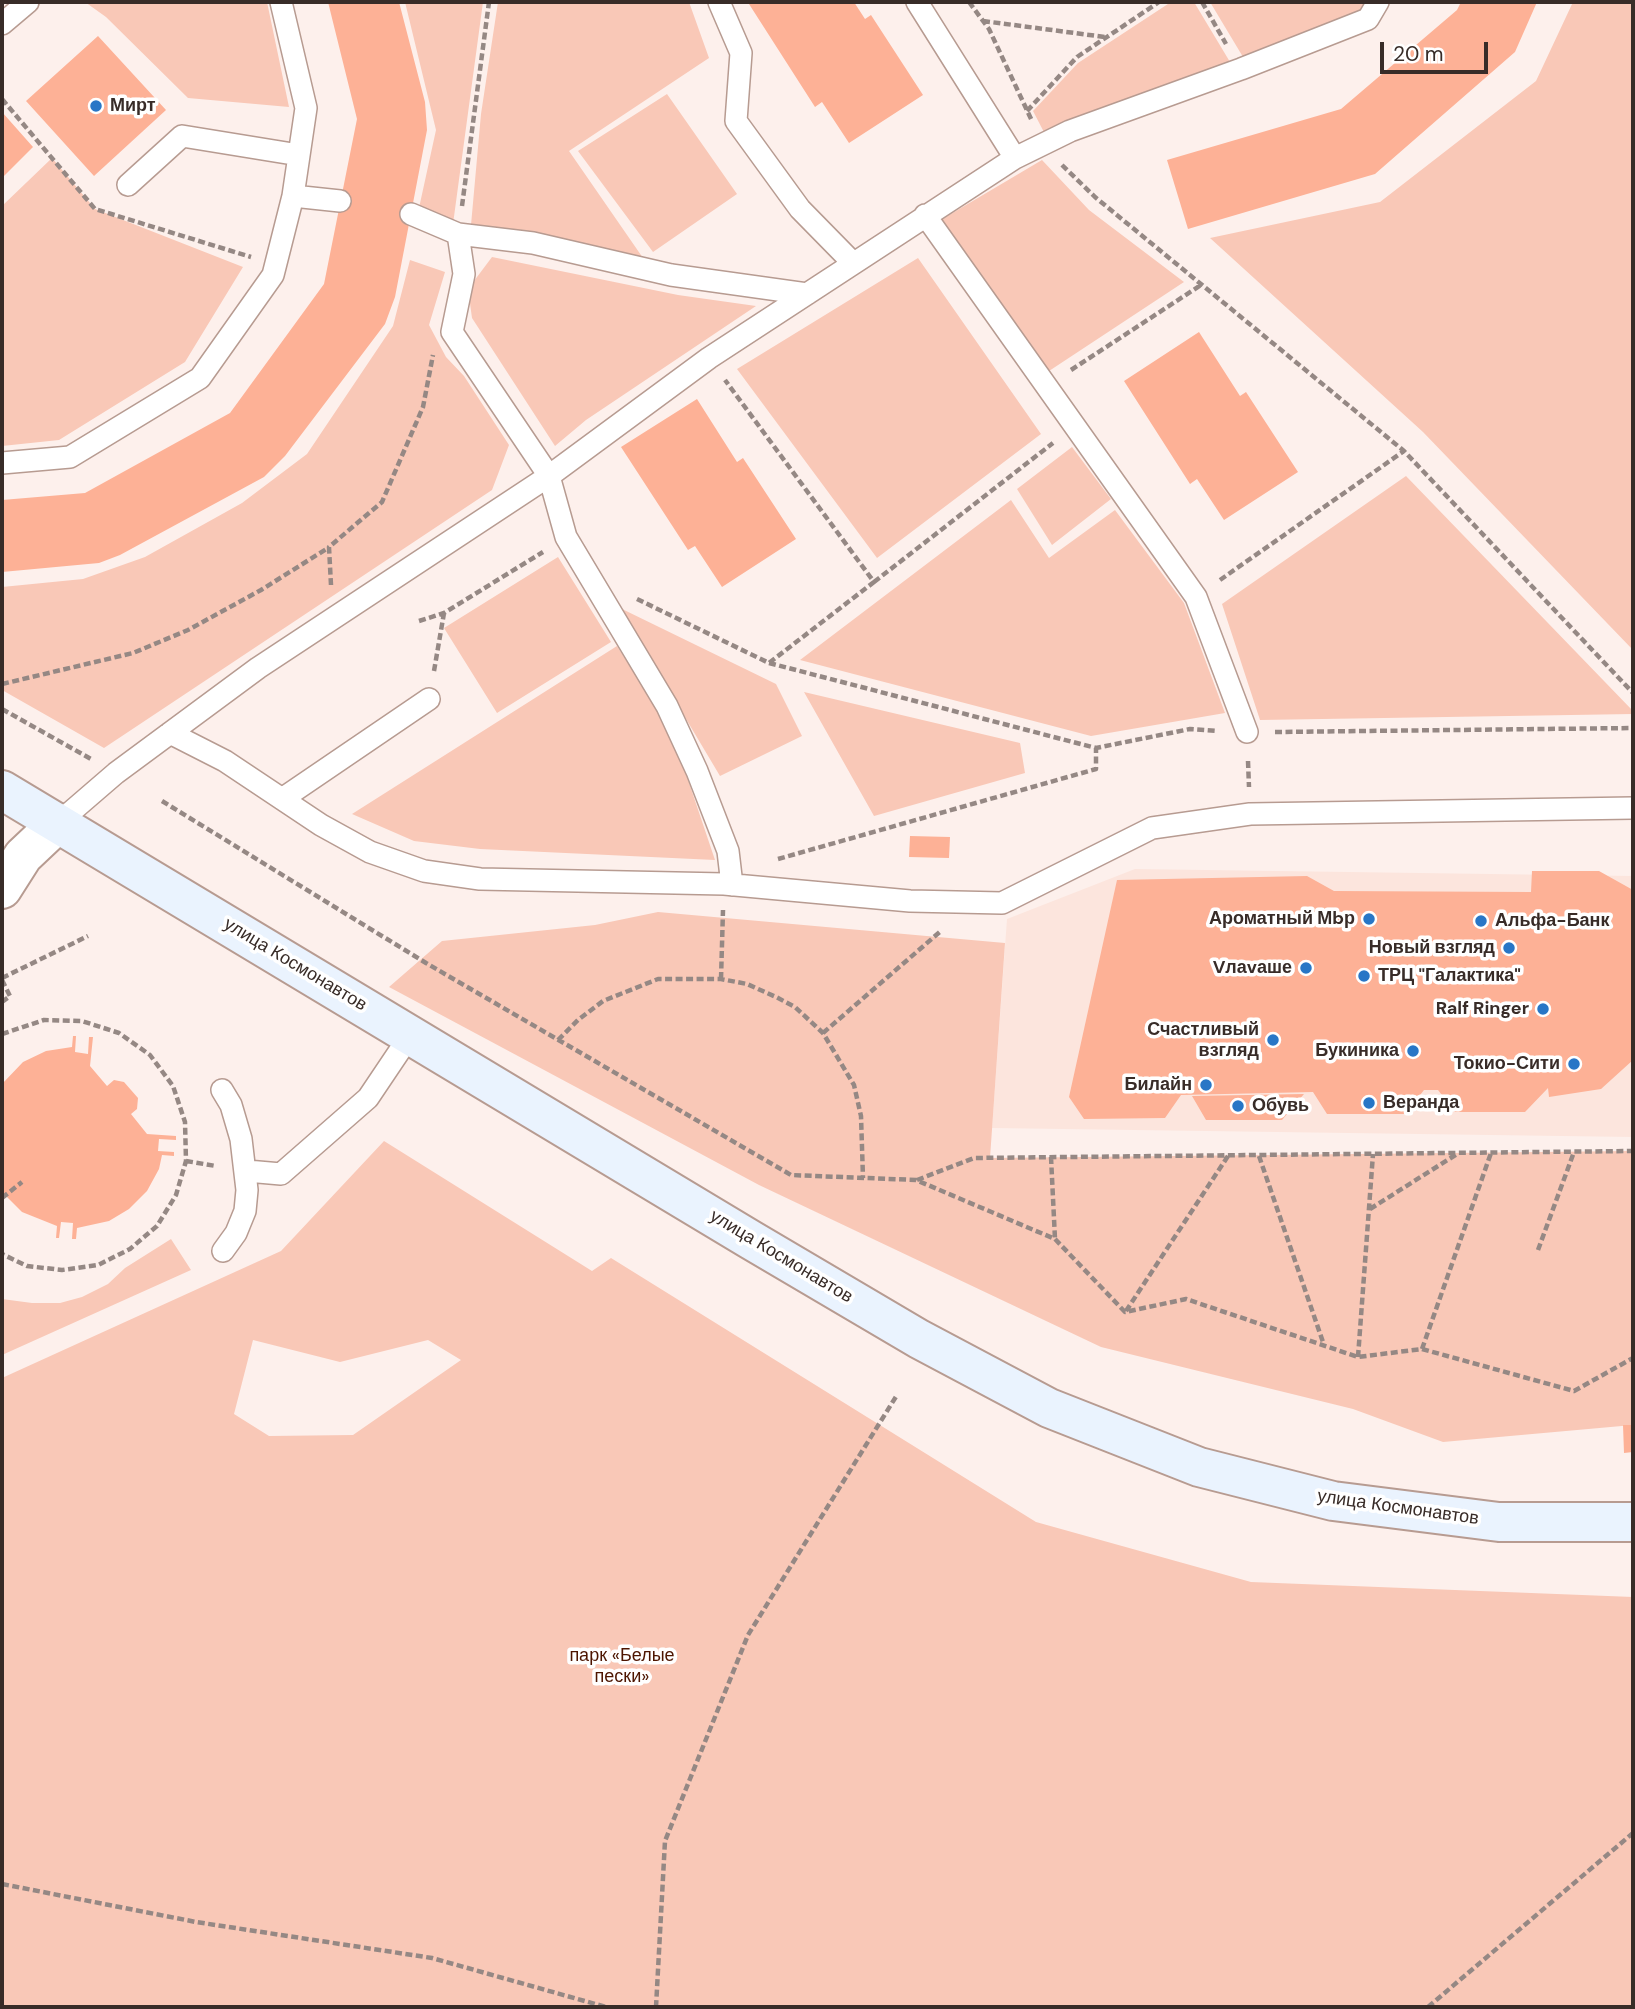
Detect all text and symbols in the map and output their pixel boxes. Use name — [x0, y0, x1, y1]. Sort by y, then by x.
scale bar — [1383, 28, 1492, 72]
text: 20 m — [1393, 40, 1444, 68]
place label: Мирт — [110, 95, 156, 117]
marker: Мирт — [88, 98, 104, 114]
place label: Ароматный Мbр — [1209, 908, 1355, 930]
place label: Альфа-Банк — [1495, 910, 1609, 932]
marker: Ароматный Мbр — [1361, 911, 1377, 927]
marker: Альфа-Банк — [1473, 913, 1489, 929]
street label: улица Космонавтов — [220, 914, 370, 1016]
place label: Новый взгляд — [1369, 937, 1495, 959]
marker: Новый взгляд — [1501, 940, 1517, 956]
place label: Vлаvаше — [1213, 957, 1292, 979]
marker: Vлаvаше — [1298, 960, 1314, 976]
place label: ТРЦ "Галактика" — [1378, 965, 1521, 987]
marker: ТРЦ "Галактика" — [1356, 968, 1372, 984]
place label: Ralf Ringer — [1436, 998, 1529, 1020]
marker: Ralf Ringer — [1535, 1001, 1551, 1017]
place label: Счастливый взгляд — [1147, 1019, 1259, 1062]
marker: Счастливый взгляд — [1265, 1032, 1281, 1048]
place label: Букиника — [1315, 1040, 1399, 1062]
marker: Букиника — [1405, 1043, 1421, 1059]
place label: Токио-Сити — [1454, 1053, 1560, 1075]
marker: Токио-Сити — [1566, 1056, 1582, 1072]
place label: Билайн — [1125, 1074, 1192, 1096]
marker: Билайн — [1198, 1077, 1214, 1093]
place label: Веранда — [1383, 1092, 1459, 1114]
place label: Обувь — [1252, 1095, 1309, 1117]
marker: Веранда — [1361, 1095, 1377, 1111]
marker: Обувь — [1230, 1098, 1246, 1114]
street label: улица Космонавтов — [706, 1206, 856, 1308]
street label: улица Космонавтов — [1316, 1486, 1480, 1530]
park label: парк «Белые пески» — [569, 1645, 675, 1688]

